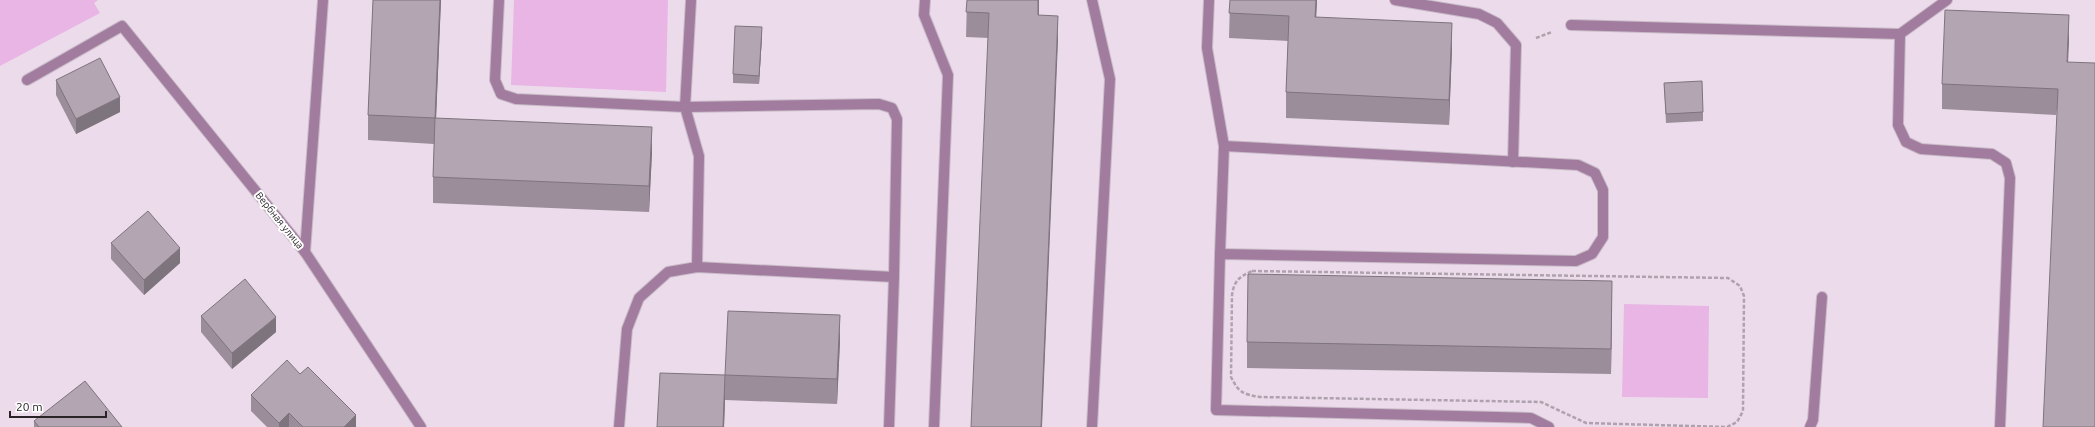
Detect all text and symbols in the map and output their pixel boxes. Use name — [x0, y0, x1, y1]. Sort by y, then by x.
street label: Вербная улица — [253, 190, 306, 251]
scale bar — [10, 393, 106, 419]
text: 20 m — [16, 400, 43, 413]

